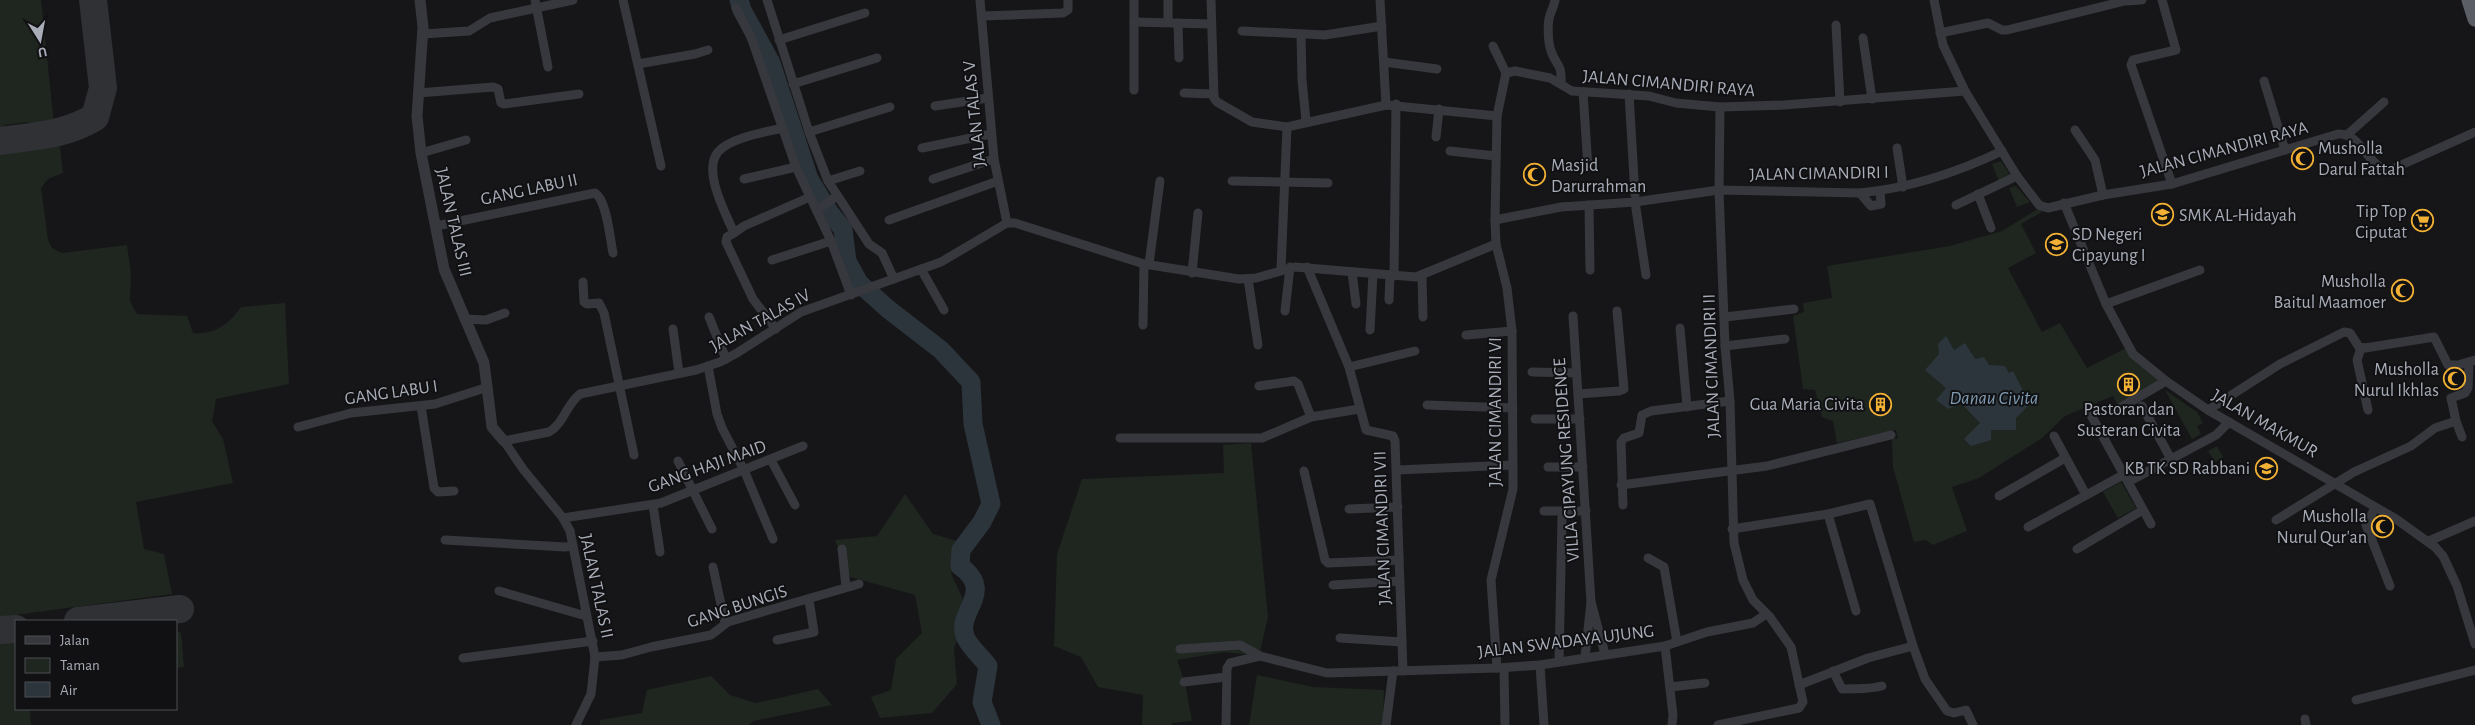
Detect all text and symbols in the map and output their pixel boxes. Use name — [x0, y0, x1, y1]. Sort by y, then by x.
north arrow — [15, 15, 65, 65]
text: U — [37, 44, 48, 60]
street label: JALAN TALAS V — [960, 59, 990, 168]
street label: JALAN CIMANDIRI RAYA — [1582, 67, 1756, 101]
street label: JALAN CIMANDIRI RAYA — [2138, 119, 2311, 181]
place label: Musholla Darul Fattah — [2318, 140, 2405, 179]
mosque icon: Musholla Darul Fattah — [2290, 146, 2314, 170]
place label: Masjid Darurrahman — [1551, 157, 1646, 196]
mosque icon: Masjid Darurrahman — [1523, 163, 1547, 187]
street label: JALAN CIMANDIRI I — [1749, 164, 1889, 184]
street label: JALAN TALAS III — [432, 166, 474, 278]
street label: GANG LABU II — [479, 171, 579, 209]
school or university icon: SMK AL-Hidayah — [2151, 203, 2175, 227]
place label: Tip Top Ciputat — [2355, 203, 2407, 242]
place label: SMK AL-Hidayah — [2179, 207, 2297, 225]
supermarket icon: Tip Top Ciputat — [2411, 209, 2435, 233]
place label: SD Negeri Cipayung I — [2072, 226, 2146, 265]
school or university icon: SD Negeri Cipayung I — [2044, 232, 2068, 256]
place label: Musholla Baitul Maamoer — [2274, 273, 2386, 312]
mosque icon: Musholla Baitul Maamoer — [2390, 279, 2414, 303]
street label: JALAN TALAS IV — [707, 286, 814, 356]
street label: JALAN CIMANDIRI II — [1700, 294, 1724, 438]
street label: JALAN CIMANDIRI VI — [1487, 337, 1505, 487]
street label: VILLA CIPAYUNG RESIDENCE — [1551, 357, 1583, 562]
place label: Musholla Nurul Ikhlas — [2354, 361, 2439, 400]
mosque icon: Musholla Nurul Ikhlas — [2443, 367, 2467, 391]
building icon: Pastoran dan Susteran Civita — [2117, 372, 2141, 396]
street label: GANG LABU I — [344, 378, 439, 408]
street label: JALAN MAKMUR — [2208, 386, 2321, 461]
water label: Danau Civita — [1950, 389, 2038, 408]
building icon: Gua Maria Civita — [1868, 392, 1892, 416]
place label: Gua Maria Civita — [1750, 396, 1864, 414]
place label: Pastoran dan Susteran Civita — [2077, 401, 2181, 440]
street label: GANG HAJI MAID — [646, 437, 769, 497]
street label: JALAN CIMANDIRI VII — [1371, 451, 1395, 605]
school or university icon: KB TK SD Rabbani — [2254, 456, 2278, 480]
place label: KB TK SD Rabbani — [2125, 460, 2250, 478]
place label: Musholla Nurul Qur'an — [2277, 508, 2367, 547]
mosque icon: Musholla Nurul Qur'an — [2371, 514, 2395, 538]
street label: JALAN TALAS II — [576, 532, 616, 640]
street label: GANG BUNGIS — [685, 582, 790, 632]
legend — [15, 620, 178, 710]
street label: JALAN SWADAYA UJUNG — [1477, 622, 1655, 662]
text: Jalan — [60, 633, 90, 648]
text: Taman — [60, 658, 100, 673]
text: Air — [60, 683, 77, 698]

